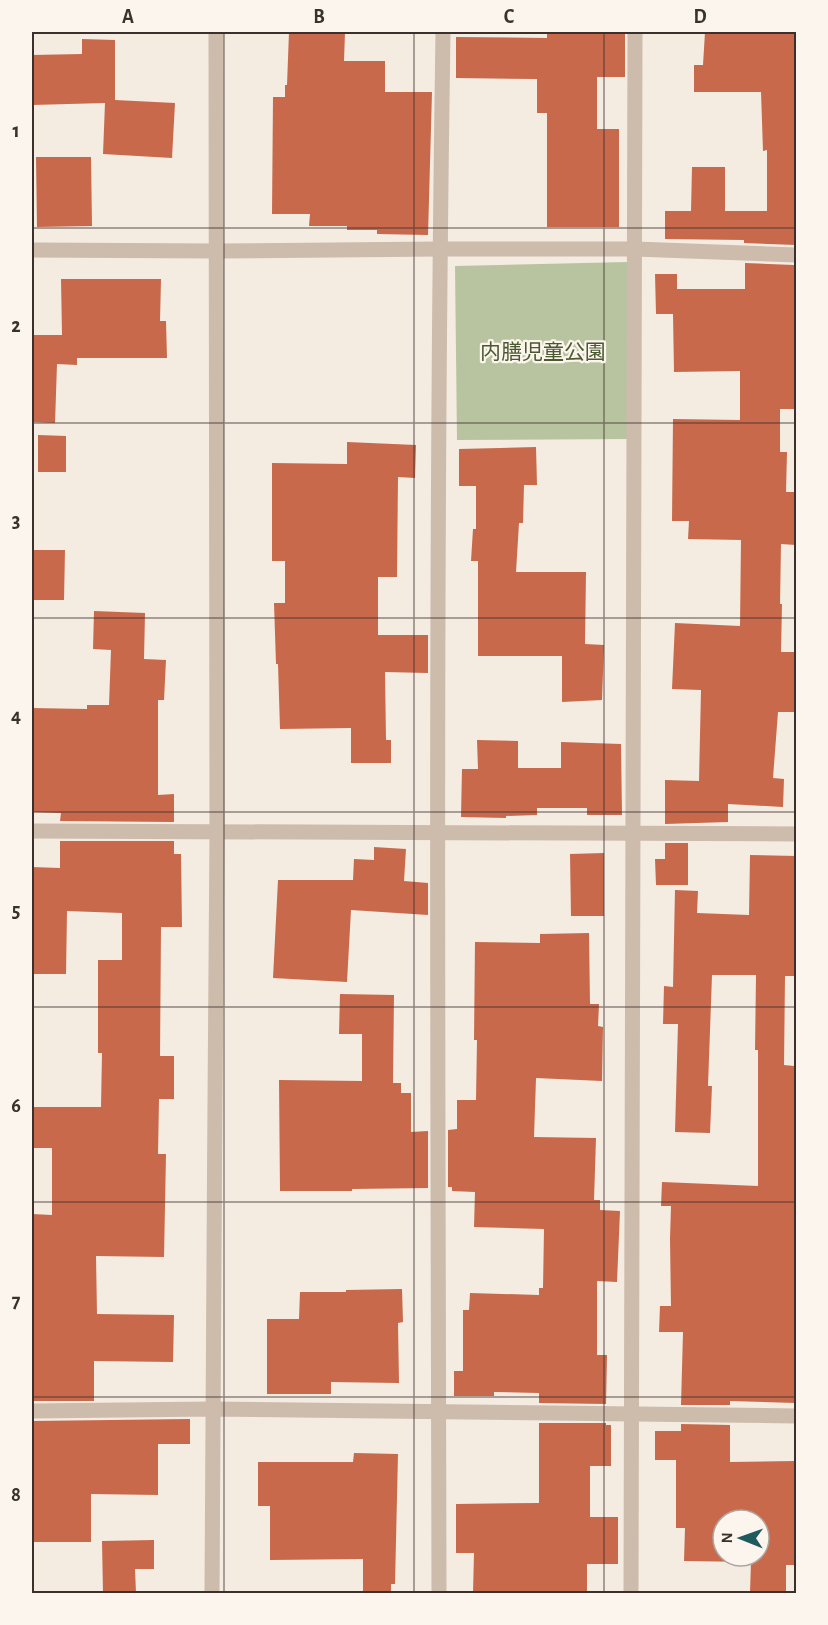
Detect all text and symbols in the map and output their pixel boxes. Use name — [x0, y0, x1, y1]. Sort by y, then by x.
text: A — [122, 7, 134, 27]
text: B — [313, 7, 325, 27]
text: C — [504, 7, 515, 27]
text: D — [693, 7, 707, 27]
text: 1 — [12, 121, 20, 141]
text: 2 — [11, 316, 21, 336]
park label: 内膳児童公園 — [480, 341, 606, 363]
text: 3 — [12, 511, 20, 531]
text: 4 — [11, 706, 21, 726]
text: 5 — [12, 901, 20, 921]
text: 6 — [11, 1096, 21, 1116]
text: 7 — [12, 1291, 21, 1311]
text: 8 — [11, 1485, 21, 1505]
north arrow — [711, 1508, 771, 1568]
text: N — [719, 1532, 735, 1543]

